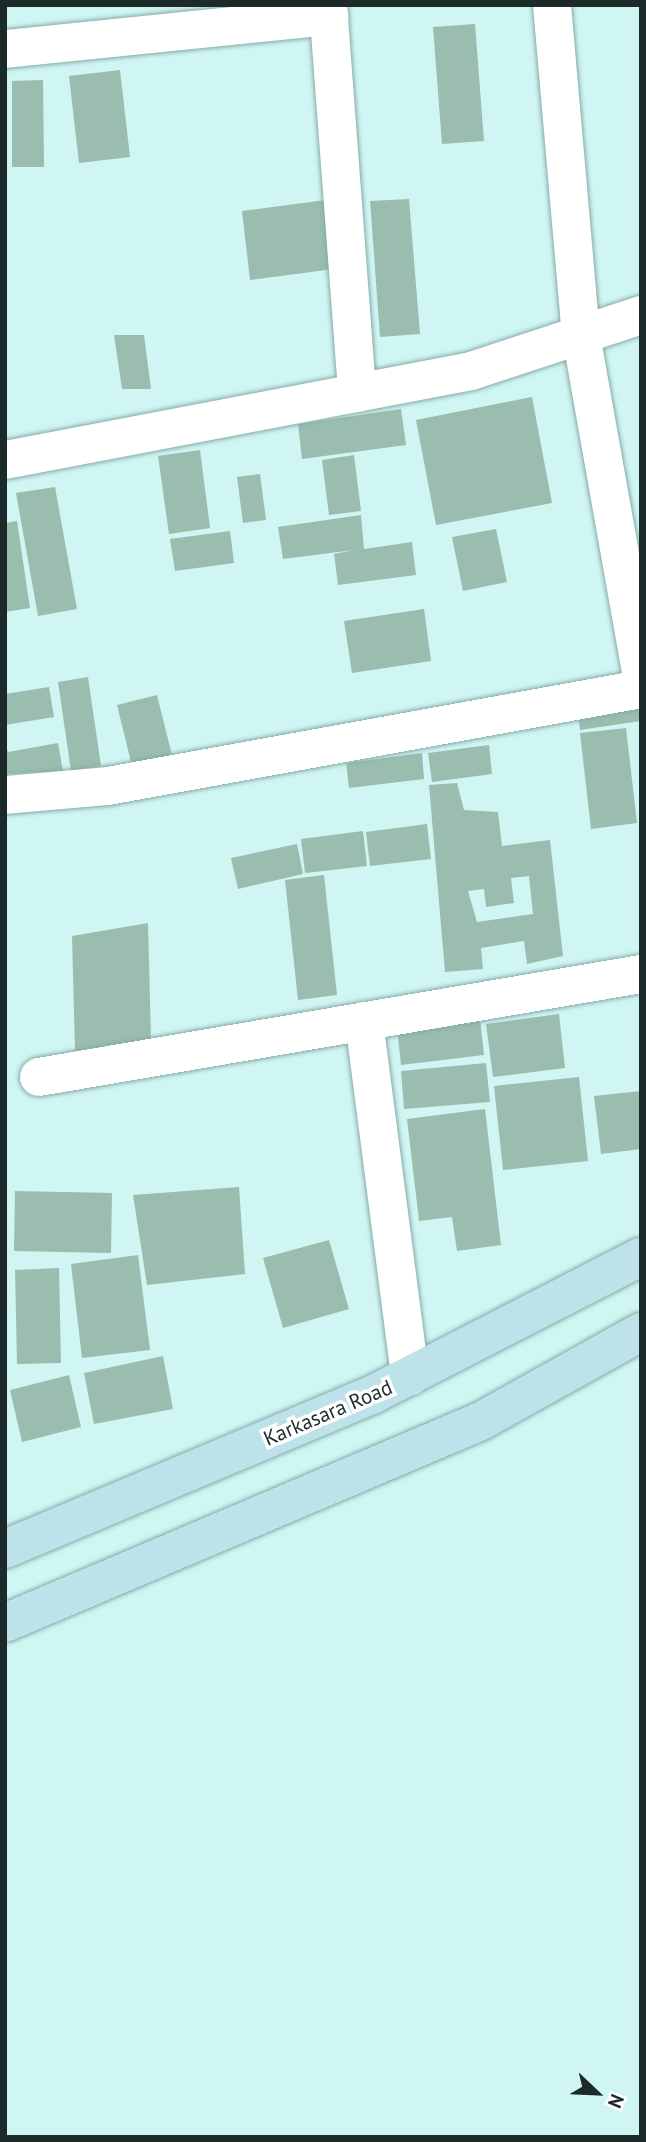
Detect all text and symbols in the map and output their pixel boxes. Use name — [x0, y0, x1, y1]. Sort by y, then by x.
street label: Karkasara Road — [260, 1375, 396, 1451]
north arrow — [562, 2058, 632, 2128]
text: N — [603, 2091, 630, 2112]

